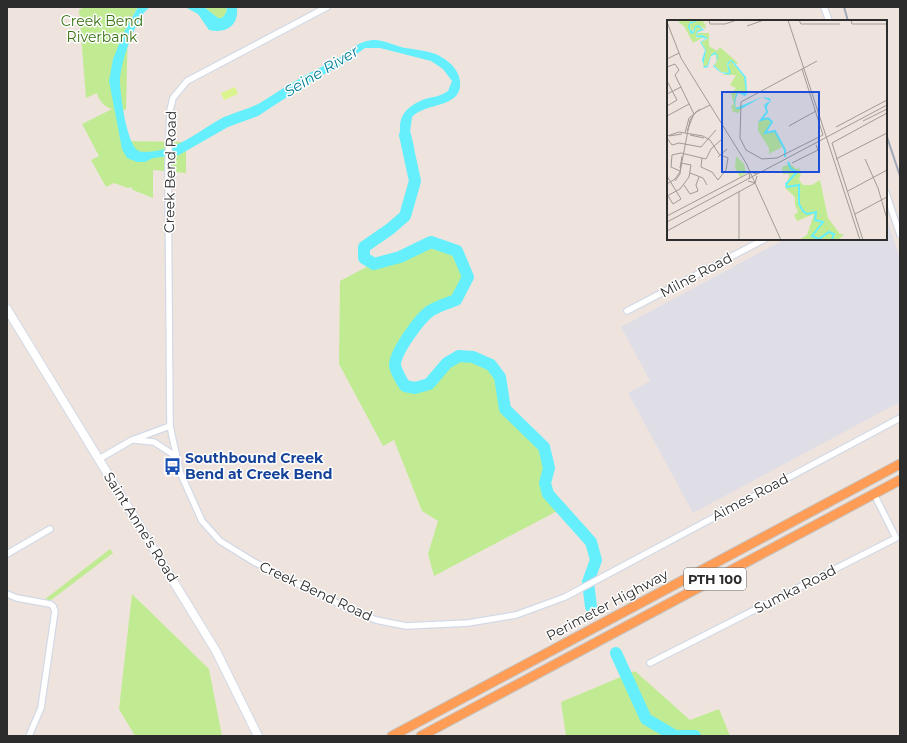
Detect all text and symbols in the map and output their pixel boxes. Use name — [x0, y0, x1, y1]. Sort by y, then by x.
park label: Creek Bend Riverbank — [61, 12, 143, 46]
inset map — [667, 20, 887, 240]
water label: Seine River — [280, 41, 362, 101]
street label: Creek Bend Road — [160, 111, 180, 233]
street label: Milne Road — [657, 248, 735, 302]
place label: Southbound Creek Bend at Creek Bend — [185, 449, 332, 483]
bus stop icon: Southbound Creek Bend at Creek Bend — [162, 456, 182, 476]
street label: Saint Anne's Road — [100, 469, 182, 585]
street label: Aimes Road — [709, 469, 791, 525]
street label: Creek Bend Road — [257, 557, 375, 625]
street label: Sumka Road — [751, 561, 839, 617]
street label: Perimeter Highway — [543, 565, 672, 645]
road number: PTH 100 — [684, 568, 746, 590]

